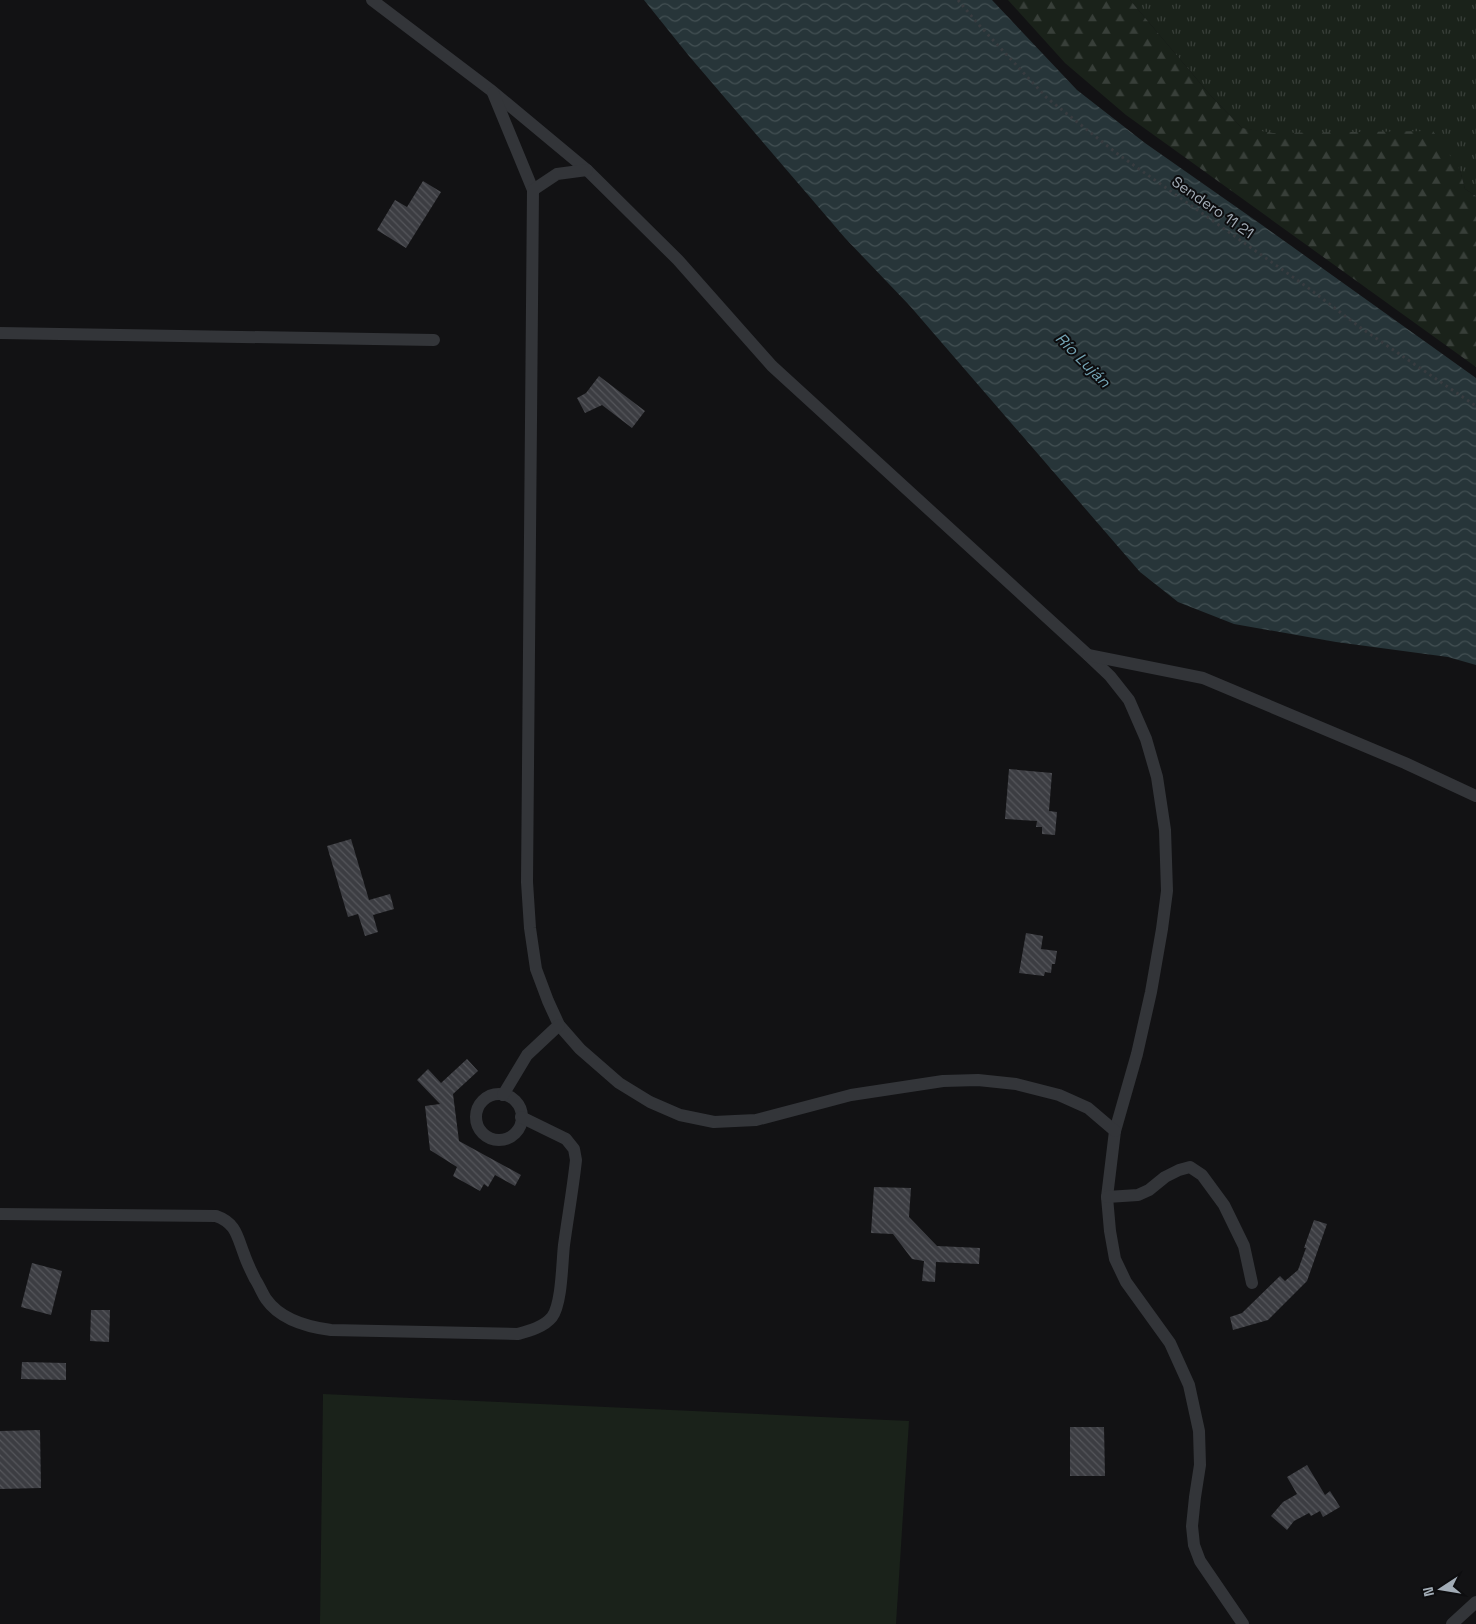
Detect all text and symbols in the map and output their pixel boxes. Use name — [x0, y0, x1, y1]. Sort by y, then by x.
street label: Sendero 11 21 — [1168, 172, 1258, 242]
water label: Río Luján — [1051, 328, 1116, 393]
north arrow — [1416, 1564, 1466, 1614]
text: N — [1419, 1585, 1438, 1598]

